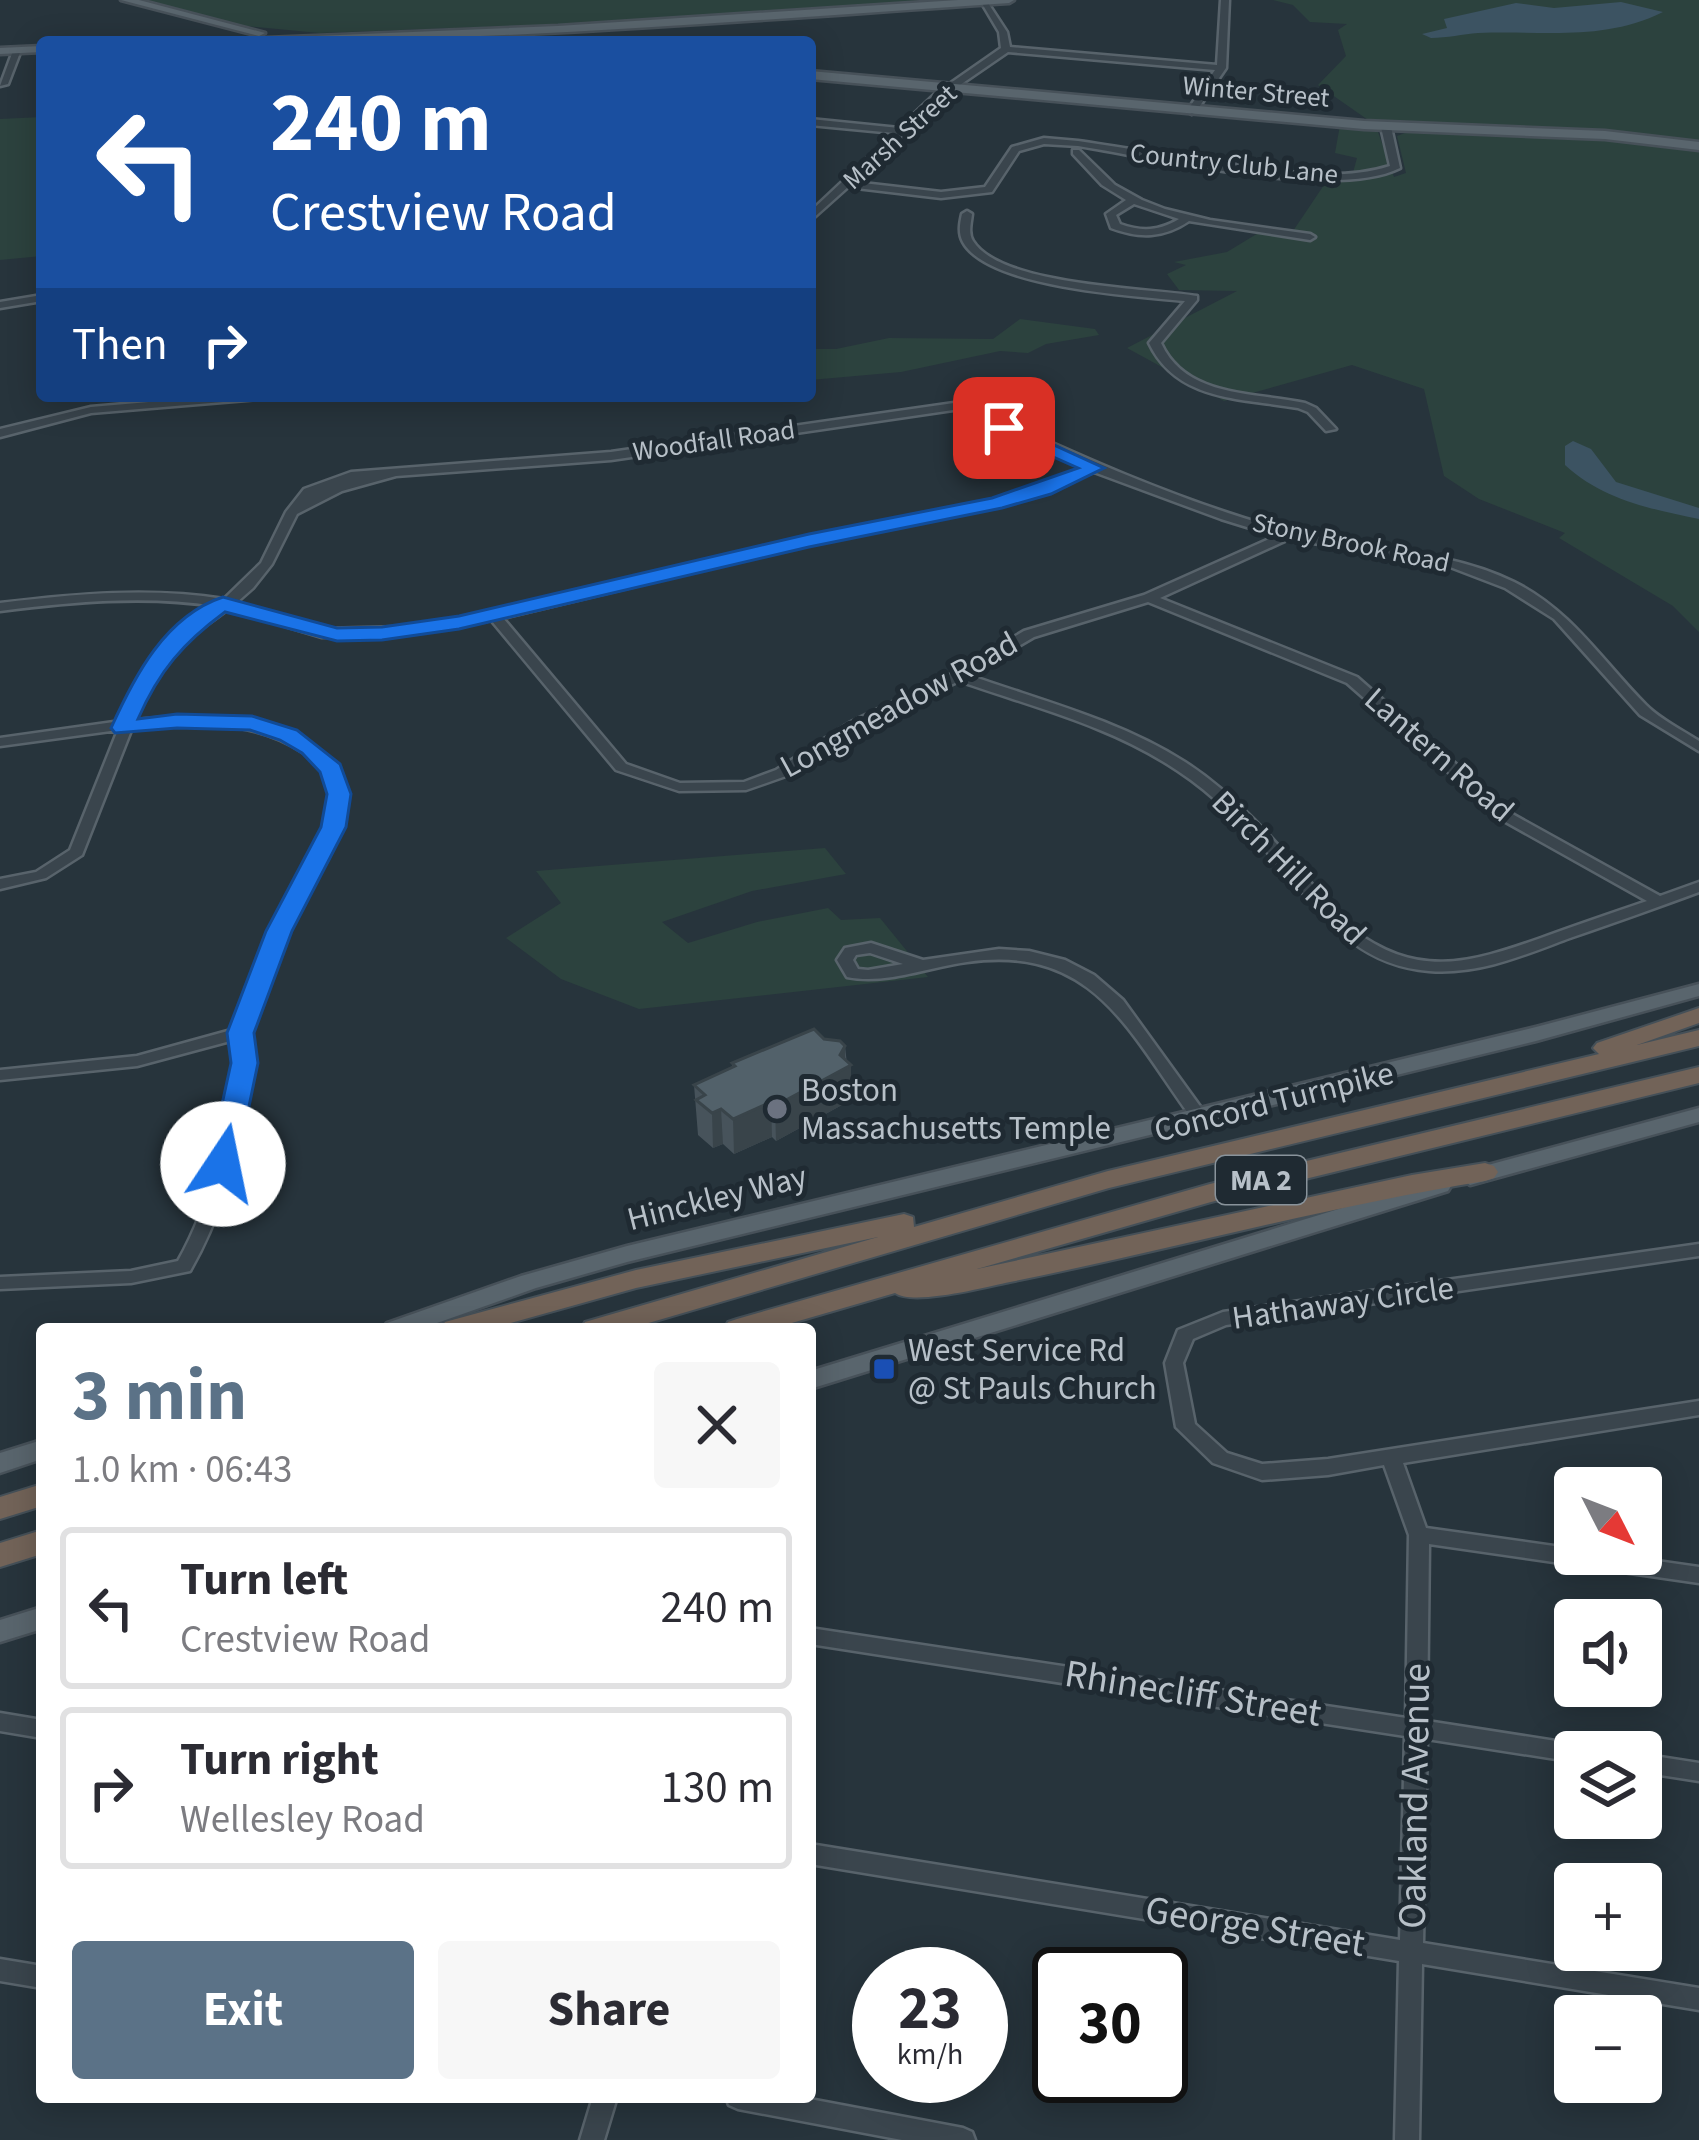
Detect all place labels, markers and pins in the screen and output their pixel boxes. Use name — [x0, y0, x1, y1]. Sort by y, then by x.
pin — [953, 377, 1055, 479]
place label: Boston Massachusetts Temple — [801, 1067, 1111, 1152]
marker: Boston Massachusetts Temple — [764, 1096, 790, 1122]
place label: West Service Rd @ St Pauls Church — [908, 1327, 1157, 1412]
marker: West Service Rd @ St Pauls Church — [871, 1356, 897, 1382]

